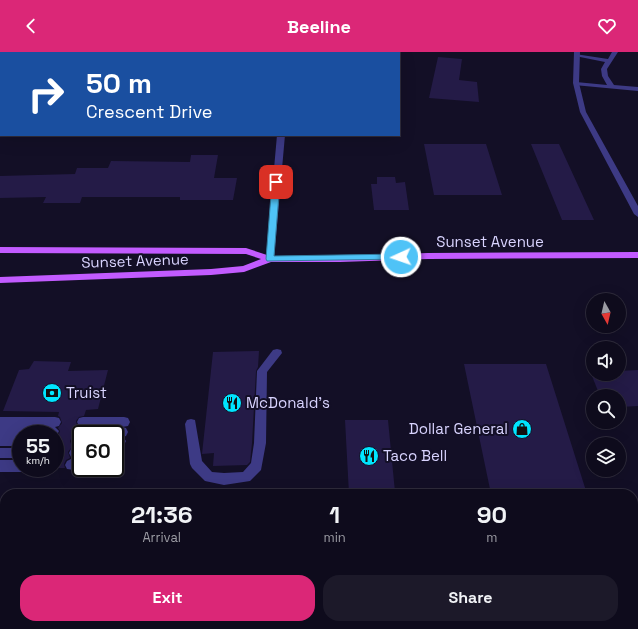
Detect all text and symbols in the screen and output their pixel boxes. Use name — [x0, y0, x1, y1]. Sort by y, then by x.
icon: back — [20, 15, 42, 37]
text: Beeline — [287, 15, 351, 38]
icon: heart — [596, 15, 618, 37]
text: 50 m — [86, 65, 152, 101]
icon: right — [20, 68, 72, 120]
text: Crescent Drive — [86, 100, 212, 123]
pin — [259, 165, 293, 199]
icon: arrive — [265, 171, 287, 193]
street label: Sunset Avenue — [436, 232, 544, 251]
position arrow — [380, 236, 422, 278]
street label: Sunset Avenue — [81, 249, 189, 272]
north arrow — [586, 293, 626, 333]
map controls — [586, 293, 626, 477]
button: sound — [586, 341, 626, 381]
bank icon: Truist — [41, 382, 63, 404]
place label: Truist — [66, 383, 107, 402]
button: search — [586, 389, 626, 429]
restaurant icon: McDonald's — [221, 392, 243, 414]
place label: McDonald's — [246, 393, 330, 412]
shop icon: Dollar General — [511, 418, 533, 440]
place label: Dollar General — [409, 419, 508, 438]
speed limit sign: 60 — [72, 425, 124, 477]
text: 55 — [26, 433, 50, 459]
button: layers — [586, 437, 626, 477]
restaurant icon: Taco Bell — [358, 445, 380, 467]
place label: Taco Bell — [383, 446, 447, 465]
text: km/h — [26, 454, 50, 467]
text: 21:36 — [131, 499, 193, 530]
text: 1 — [329, 499, 340, 530]
text: 90 — [477, 499, 507, 530]
text: Arrival — [142, 529, 181, 546]
text: min — [323, 529, 346, 546]
text: m — [486, 529, 497, 546]
button: Exit — [20, 575, 315, 621]
button: Share — [323, 575, 618, 621]

